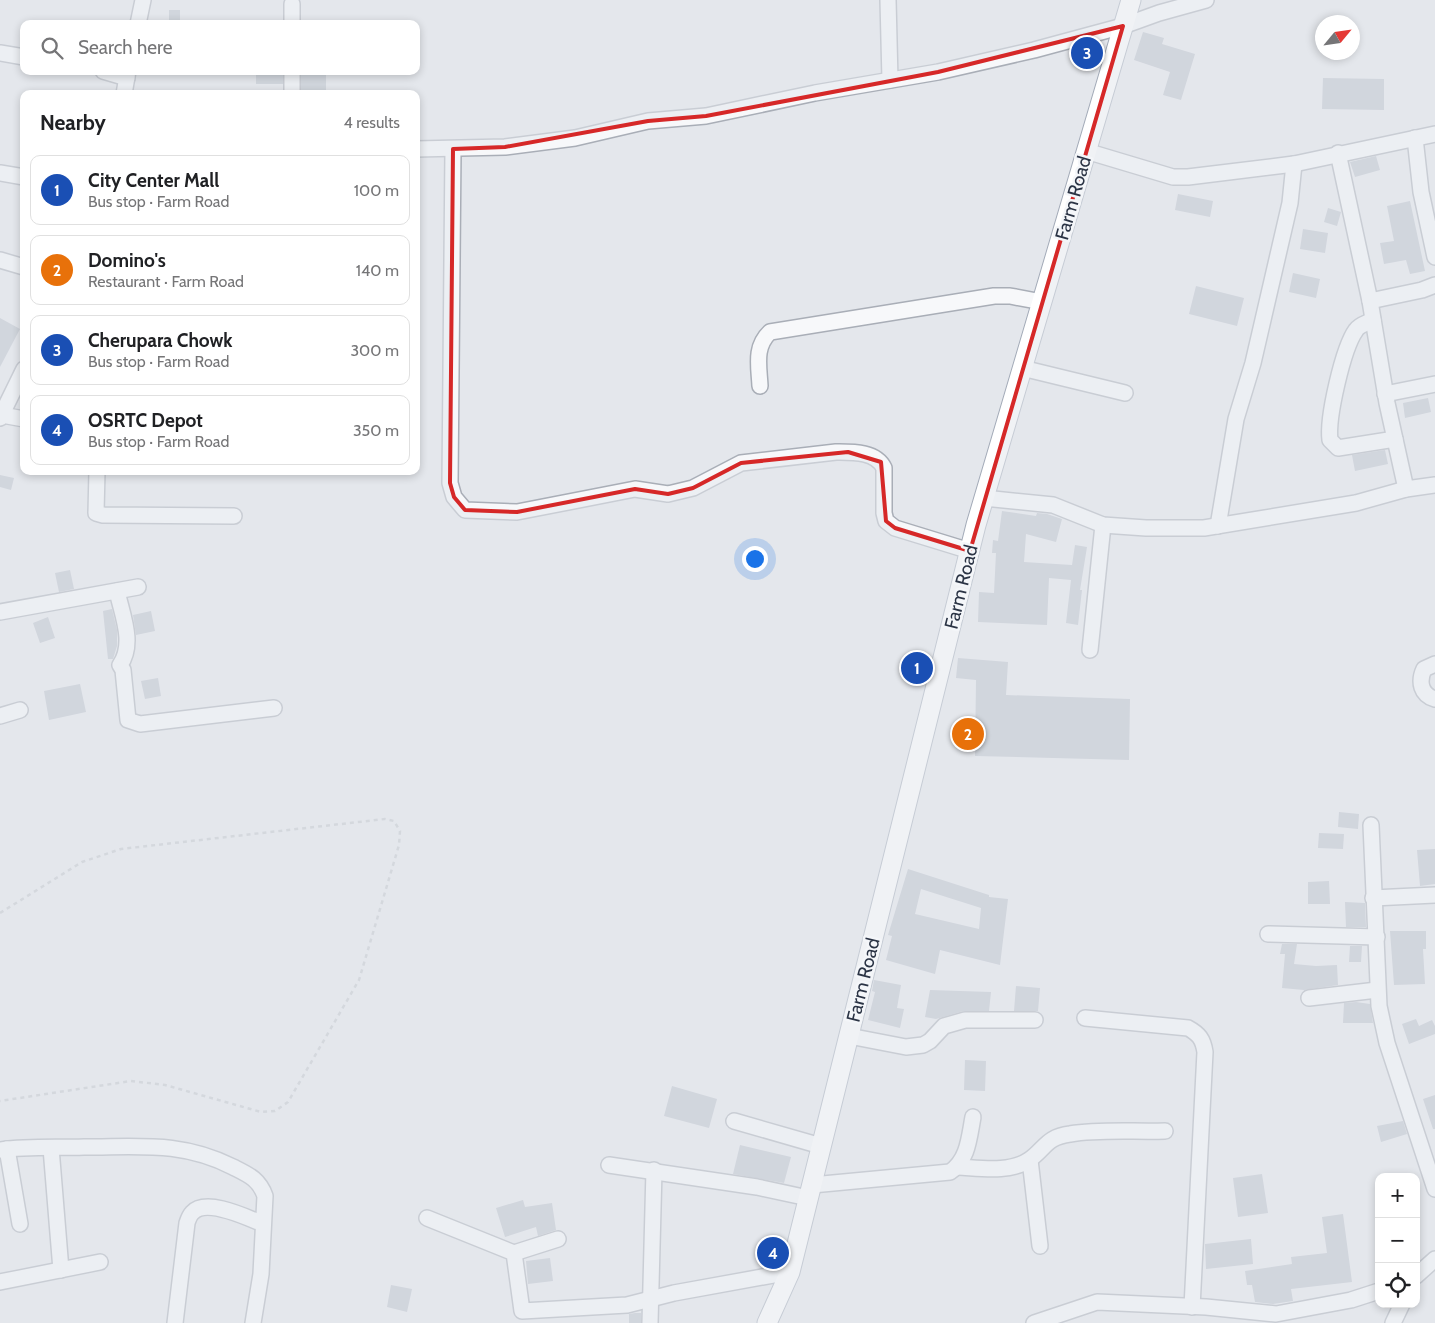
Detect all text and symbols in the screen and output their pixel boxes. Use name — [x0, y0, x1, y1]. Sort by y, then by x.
north arrow — [1315, 15, 1360, 60]
search box — [20, 20, 420, 75]
icon: search — [38, 34, 66, 62]
pin: 3 — [1071, 34, 1103, 72]
text: Search here — [78, 36, 172, 59]
text: Nearby — [40, 110, 106, 135]
text: 4 results — [343, 113, 400, 132]
street label: Farm Road — [1050, 153, 1096, 243]
text: City Center Mall — [88, 169, 219, 192]
text: 1 — [54, 181, 60, 200]
text: 100 m — [354, 181, 399, 200]
text: Bus stop · Farm Road — [88, 192, 229, 211]
text: Domino's — [88, 249, 166, 272]
text: 2 — [53, 261, 61, 280]
text: 140 m — [356, 261, 399, 280]
text: Restaurant · Farm Road — [88, 272, 244, 291]
text: Cherupara Chowk — [88, 329, 233, 352]
text: 3 — [53, 341, 61, 360]
text: 300 m — [350, 341, 399, 360]
text: Bus stop · Farm Road — [88, 352, 229, 371]
text: OSRTC Depot — [88, 409, 203, 432]
text: 4 — [52, 421, 62, 440]
text: 350 m — [353, 421, 399, 440]
text: Bus stop · Farm Road — [88, 432, 229, 451]
street label: Farm Road — [939, 542, 983, 632]
your location — [742, 546, 768, 572]
pin: 1 — [901, 649, 933, 687]
pin: 2 — [952, 715, 984, 753]
street label: Farm Road — [841, 935, 885, 1025]
map controls — [1375, 1173, 1420, 1308]
button: + — [1375, 1173, 1420, 1218]
button: − — [1375, 1218, 1420, 1263]
pin: 4 — [757, 1234, 789, 1272]
button: locate — [1375, 1263, 1420, 1308]

